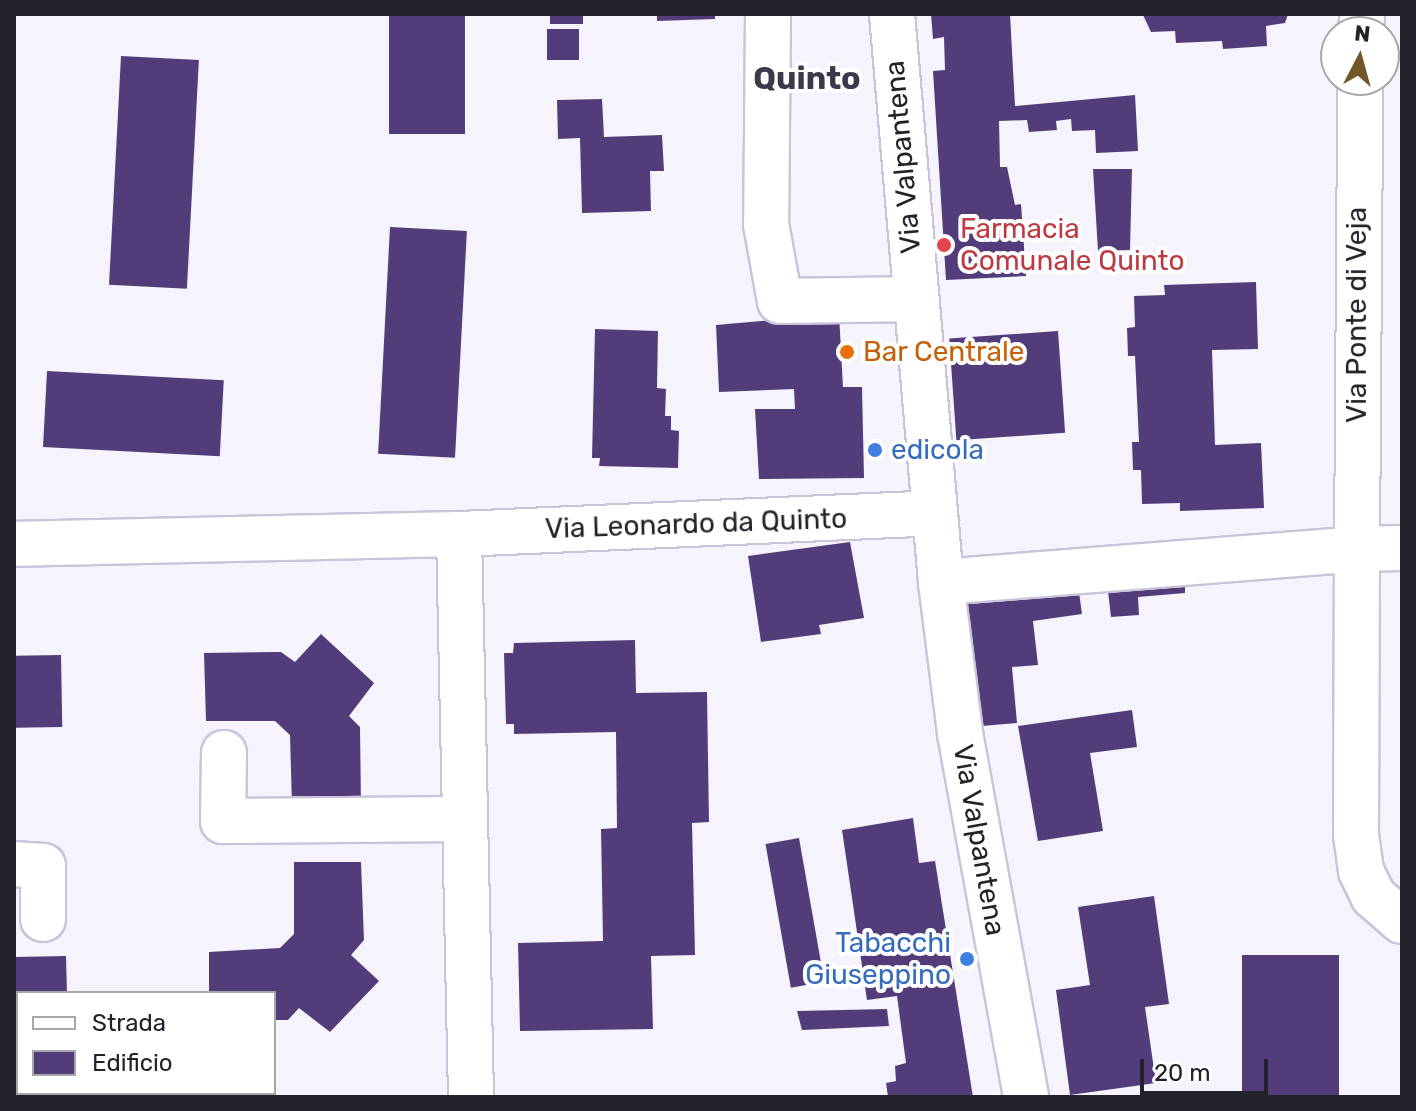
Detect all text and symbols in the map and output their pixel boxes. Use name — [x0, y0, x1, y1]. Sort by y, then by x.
north arrow — [1320, 16, 1400, 96]
text: N — [1353, 19, 1372, 48]
district label: Quinto — [753, 59, 861, 97]
street label: Via Valpantena — [878, 59, 928, 255]
street label: Via Ponte di Veja — [1340, 207, 1374, 423]
place label: Farmacia Comunale Quinto — [960, 212, 1185, 278]
marker: Farmacia Comunale Quinto — [935, 236, 953, 254]
place label: Bar Centrale — [863, 335, 1025, 369]
marker: Bar Centrale — [838, 343, 856, 361]
place label: edicola — [891, 433, 984, 467]
marker: edicola — [866, 441, 884, 459]
street label: Via Leonardo da Quinto — [544, 502, 848, 546]
street label: Via Valpantena — [946, 741, 1012, 939]
place label: Tabacchi Giuseppino — [805, 926, 951, 992]
marker: Tabacchi Giuseppino — [958, 950, 976, 968]
legend — [16, 991, 276, 1095]
text: Strada — [92, 1009, 166, 1037]
scale bar — [1144, 1043, 1272, 1093]
text: Edificio — [92, 1049, 173, 1077]
text: 20 m — [1154, 1059, 1211, 1087]

